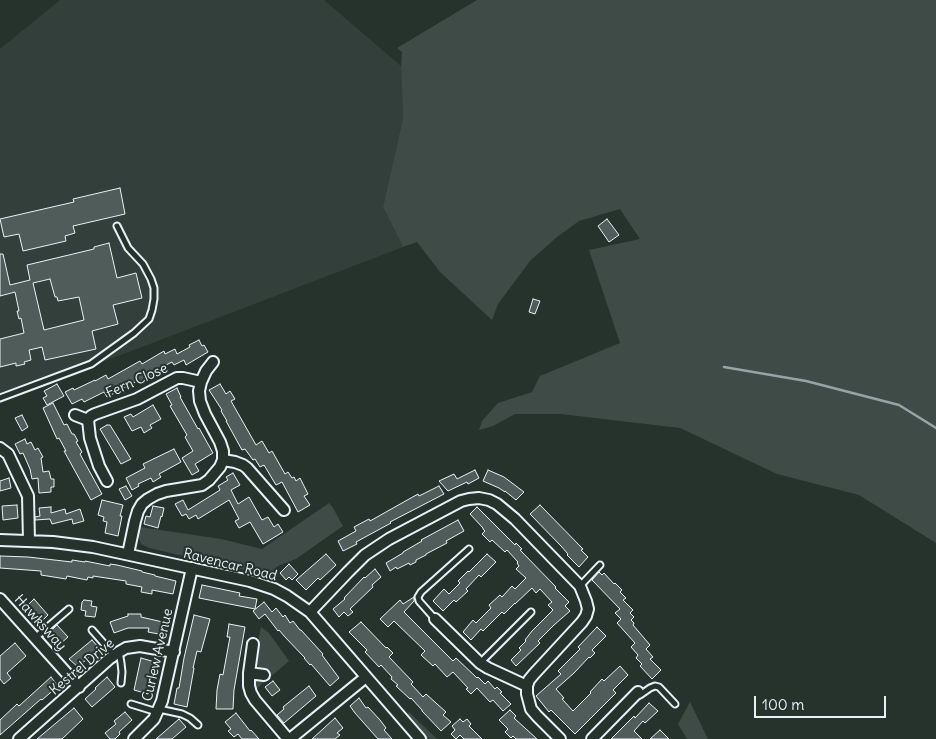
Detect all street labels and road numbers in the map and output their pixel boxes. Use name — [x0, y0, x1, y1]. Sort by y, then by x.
street label: Fern Close — [103, 360, 171, 402]
street label: Ravencar Road — [181, 545, 279, 585]
street label: Hawksway — [11, 592, 69, 654]
street label: Curlew Avenue — [139, 607, 177, 703]
street label: Kestrel Drive — [46, 635, 118, 699]

